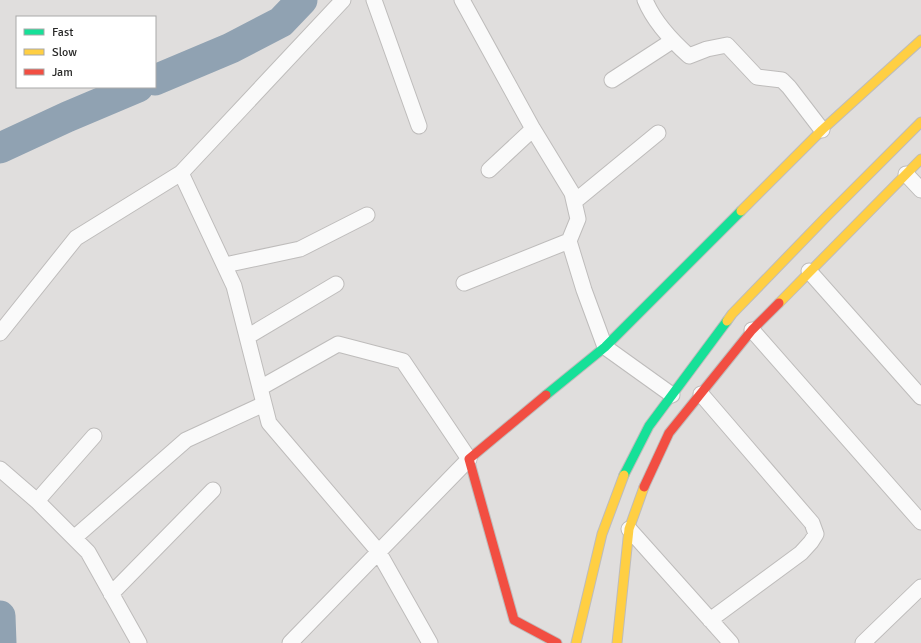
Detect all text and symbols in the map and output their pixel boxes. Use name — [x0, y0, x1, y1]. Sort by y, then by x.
legend — [16, 16, 156, 88]
text: Fast — [52, 25, 73, 40]
text: Slow — [52, 45, 77, 60]
text: Jam — [52, 65, 73, 80]

